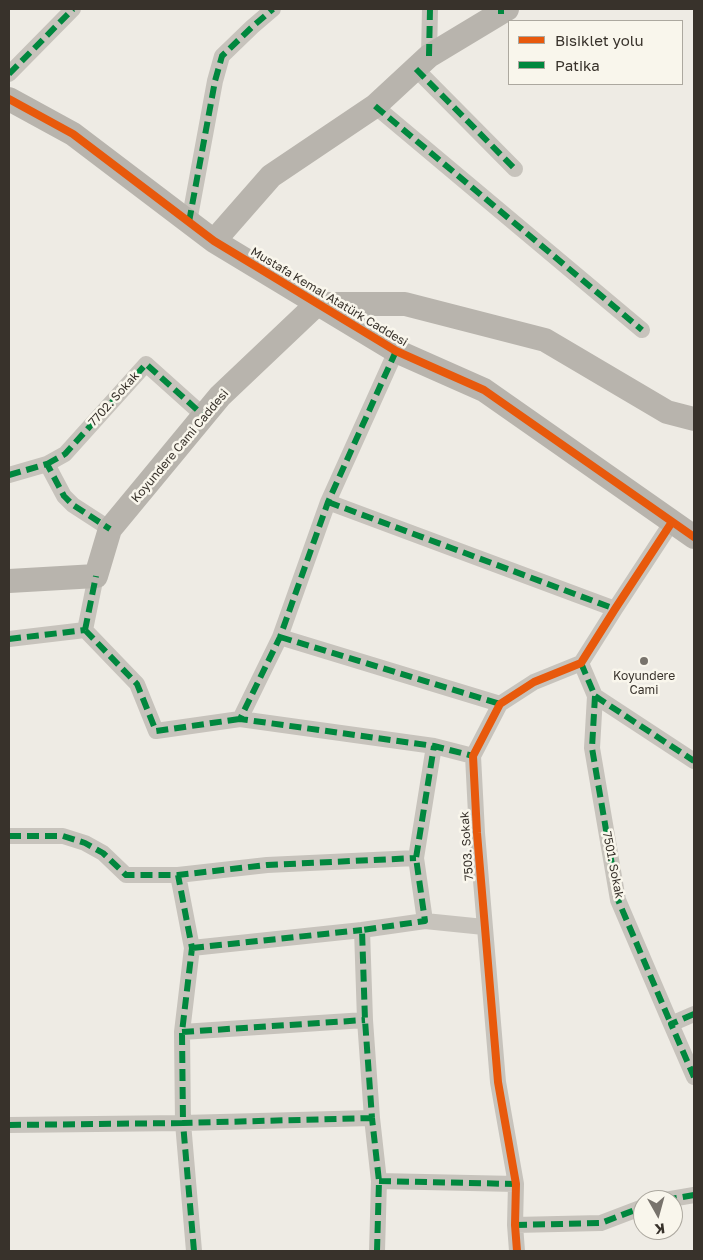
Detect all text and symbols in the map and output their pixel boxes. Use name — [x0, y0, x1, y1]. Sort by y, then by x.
legend — [508, 20, 683, 85]
text: Bisiklet yolu — [555, 31, 644, 49]
text: Patika — [555, 56, 600, 74]
street label: Mustafa Kemal Atatürk Caddesi — [248, 244, 410, 350]
street label: 7702. Sokak — [86, 369, 142, 429]
street label: Koyundere Cami Caddesi — [128, 387, 232, 505]
marker: Koyundere Cami — [638, 655, 650, 667]
place label: Koyundere Cami — [613, 669, 675, 697]
street label: 7503. Sokak — [457, 811, 477, 881]
street label: 7501. Sokak — [599, 830, 627, 900]
north arrow — [633, 1190, 683, 1240]
text: K — [654, 1220, 666, 1238]

